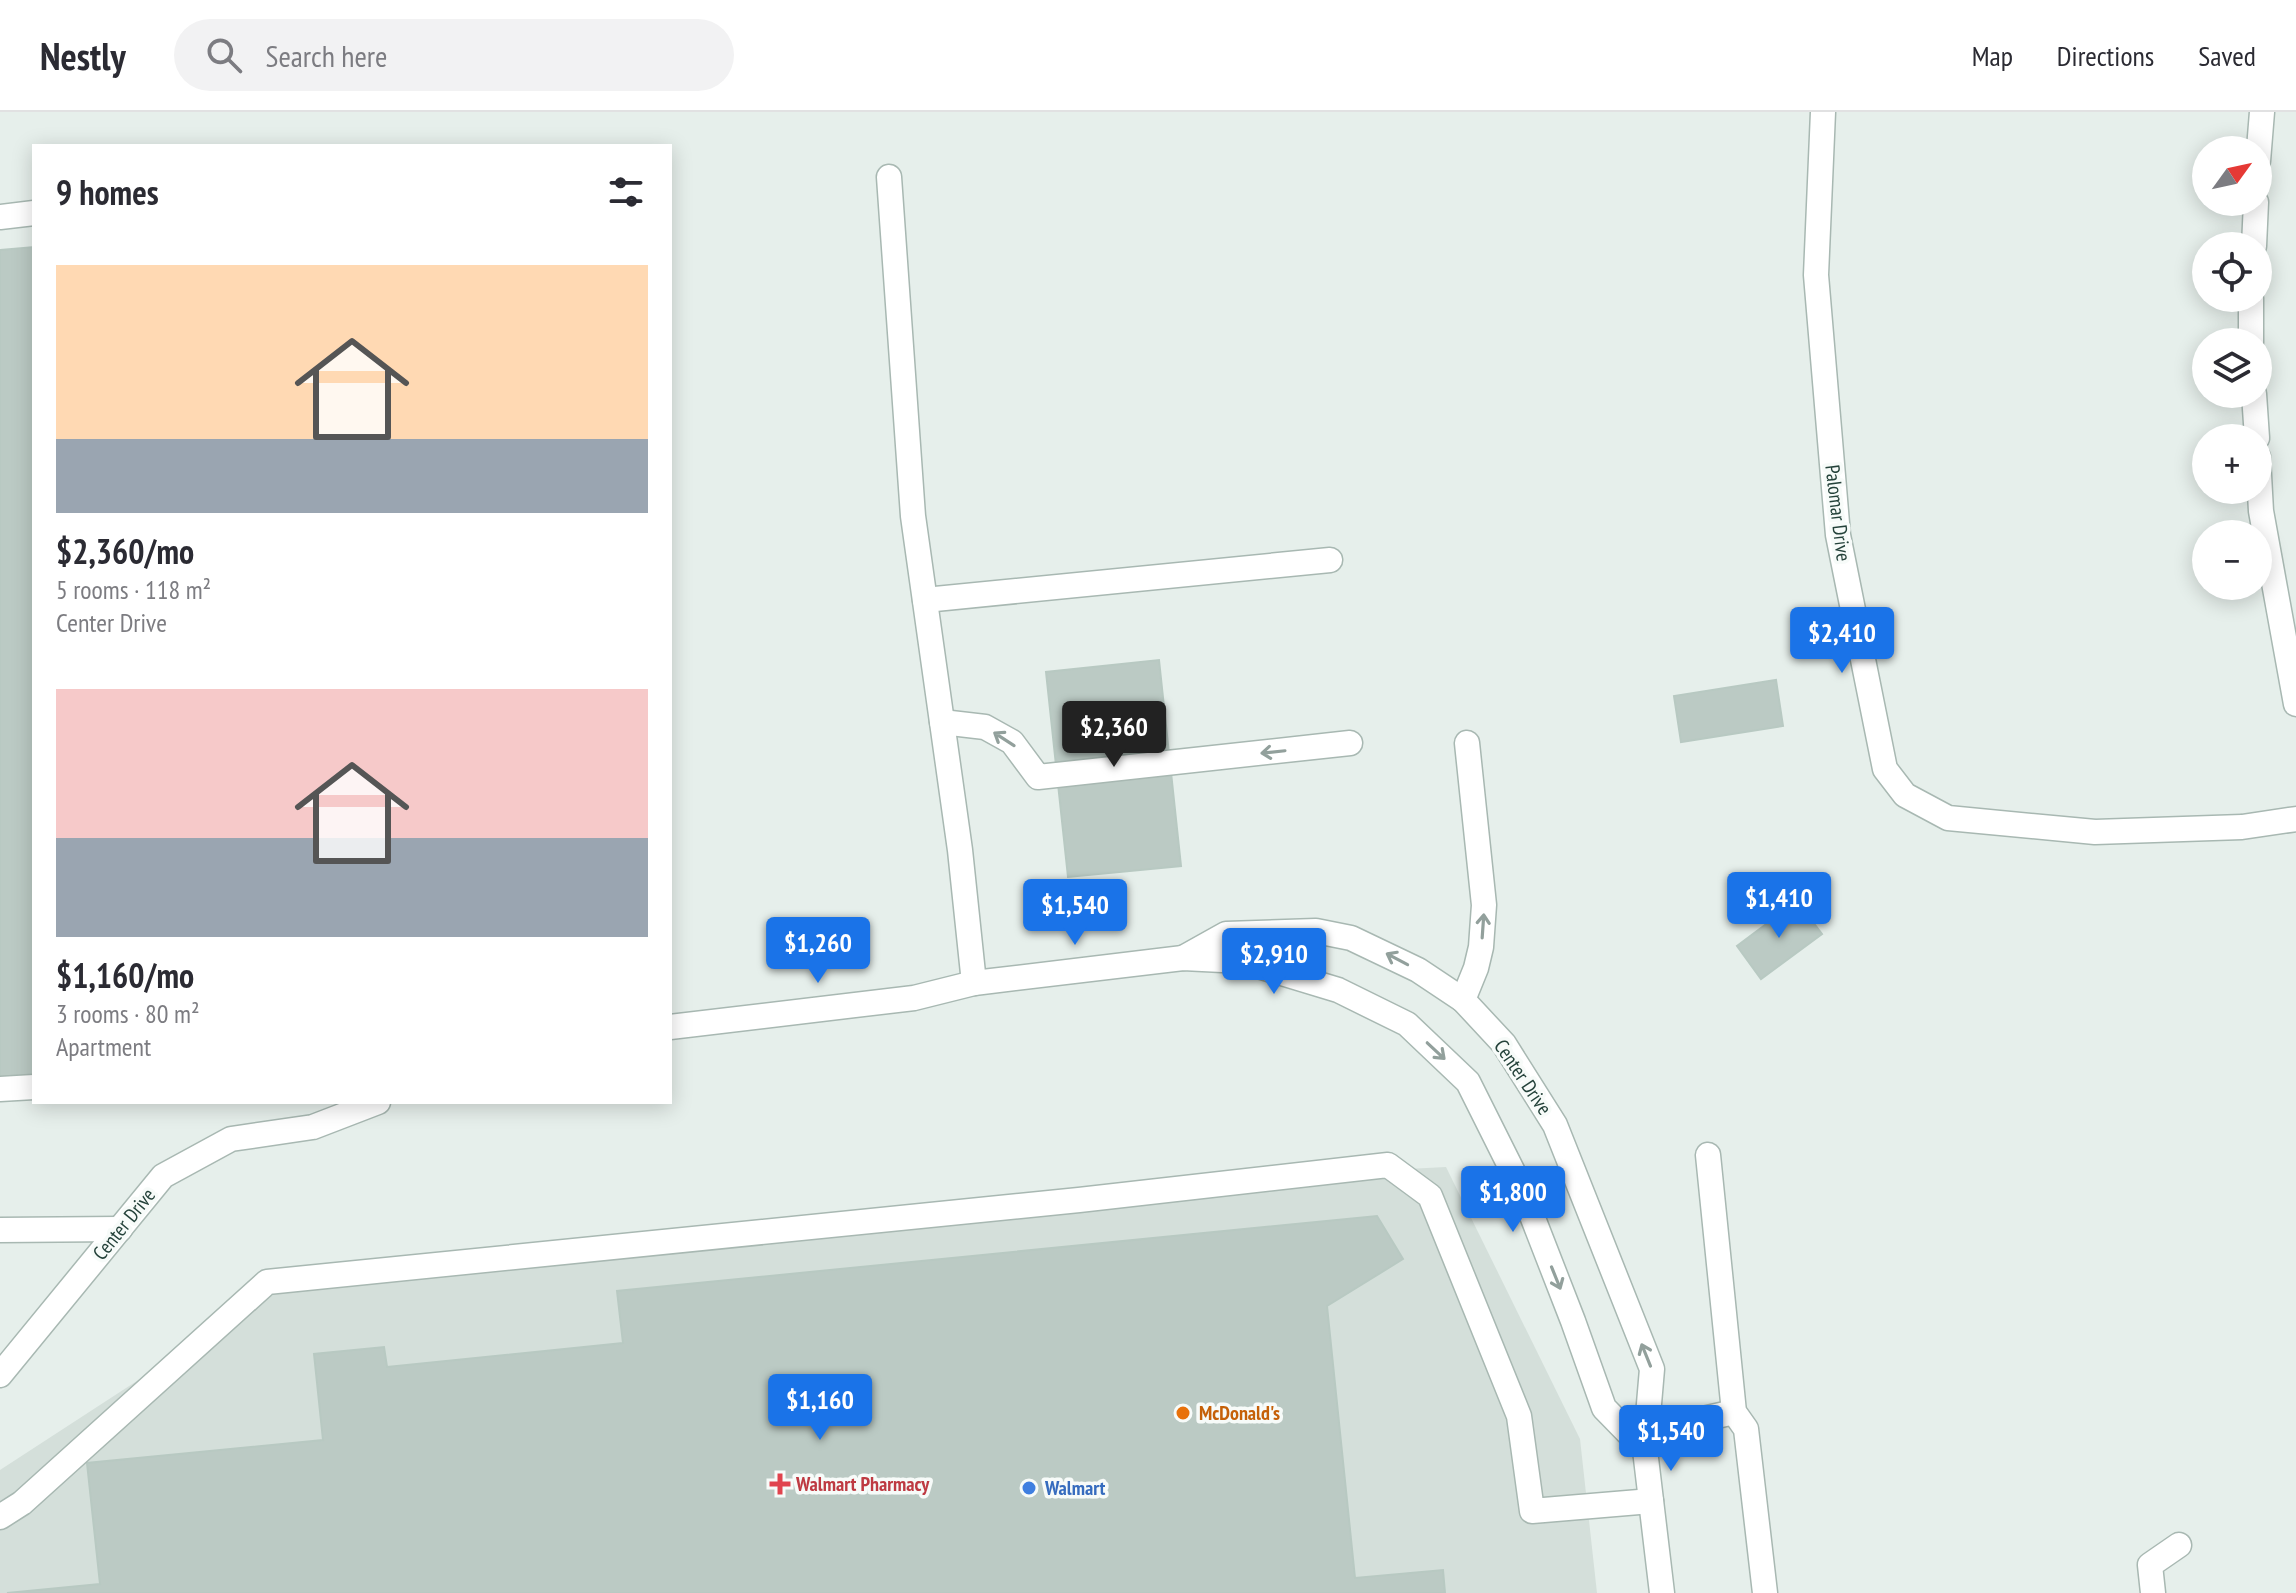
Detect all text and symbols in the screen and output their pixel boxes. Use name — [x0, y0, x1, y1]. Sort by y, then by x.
search box — [174, 19, 734, 91]
text: Nestly — [40, 31, 126, 80]
icon: search — [202, 33, 246, 77]
text: Search here — [266, 36, 387, 75]
text: Map — [1972, 37, 2013, 74]
text: Directions — [2057, 37, 2154, 74]
text: Saved — [2198, 37, 2256, 74]
north arrow — [2192, 136, 2272, 216]
map controls — [2192, 136, 2272, 600]
text: 9 homes — [56, 170, 159, 214]
icon: filters — [604, 170, 648, 214]
button: locate — [2192, 232, 2272, 312]
icon: home — [280, 317, 424, 461]
button: layers — [2192, 328, 2272, 408]
button: + — [2192, 424, 2272, 504]
street label: Palomar Drive — [1819, 463, 1857, 563]
button: − — [2192, 520, 2272, 600]
text: $2,360/mo — [56, 529, 194, 573]
text: 5 rooms · 118 m² — [56, 573, 211, 606]
text: Center Drive — [56, 606, 167, 639]
pin: $2,410 — [1777, 607, 1907, 675]
text: $2,410 — [1808, 616, 1876, 649]
pin: $2,360 — [1049, 701, 1179, 769]
text: $2,360 — [1080, 710, 1148, 743]
one-way arrow — [993, 730, 1016, 746]
icon: home — [280, 741, 424, 885]
one-way arrow — [1260, 744, 1287, 759]
pin: $1,410 — [1714, 872, 1844, 940]
pin: $1,540 — [1010, 879, 1140, 947]
text: $1,410 — [1745, 881, 1813, 914]
text: $1,540 — [1041, 888, 1109, 921]
one-way arrow — [1476, 913, 1491, 940]
pin: $1,260 — [753, 917, 883, 985]
text: $1,260 — [784, 926, 852, 959]
pin: $2,910 — [1209, 928, 1339, 996]
text: $2,910 — [1240, 937, 1308, 970]
one-way arrow — [1385, 951, 1409, 966]
text: $1,160/mo — [56, 953, 194, 997]
text: 3 rooms · 80 m² — [56, 997, 200, 1030]
text: Apartment — [56, 1030, 151, 1063]
street label: Center Drive — [1488, 1034, 1558, 1120]
one-way arrow — [1425, 1042, 1445, 1060]
pin: $1,800 — [1448, 1166, 1578, 1234]
text: $1,800 — [1479, 1175, 1547, 1208]
street label: Center Drive — [87, 1183, 161, 1265]
one-way arrow — [1550, 1265, 1565, 1290]
one-way arrow — [1638, 1343, 1653, 1368]
pin: $1,160 — [755, 1374, 885, 1442]
text: $1,160 — [786, 1383, 854, 1416]
place label: McDonald's — [1199, 1400, 1280, 1426]
marker: McDonald's — [1174, 1404, 1192, 1422]
pin: $1,540 — [1606, 1405, 1736, 1473]
text: $1,540 — [1637, 1414, 1705, 1447]
place label: Walmart Pharmacy — [795, 1471, 930, 1497]
marker: Walmart Pharmacy — [771, 1475, 789, 1493]
place label: Walmart — [1044, 1475, 1106, 1501]
marker: Walmart — [1020, 1479, 1038, 1497]

